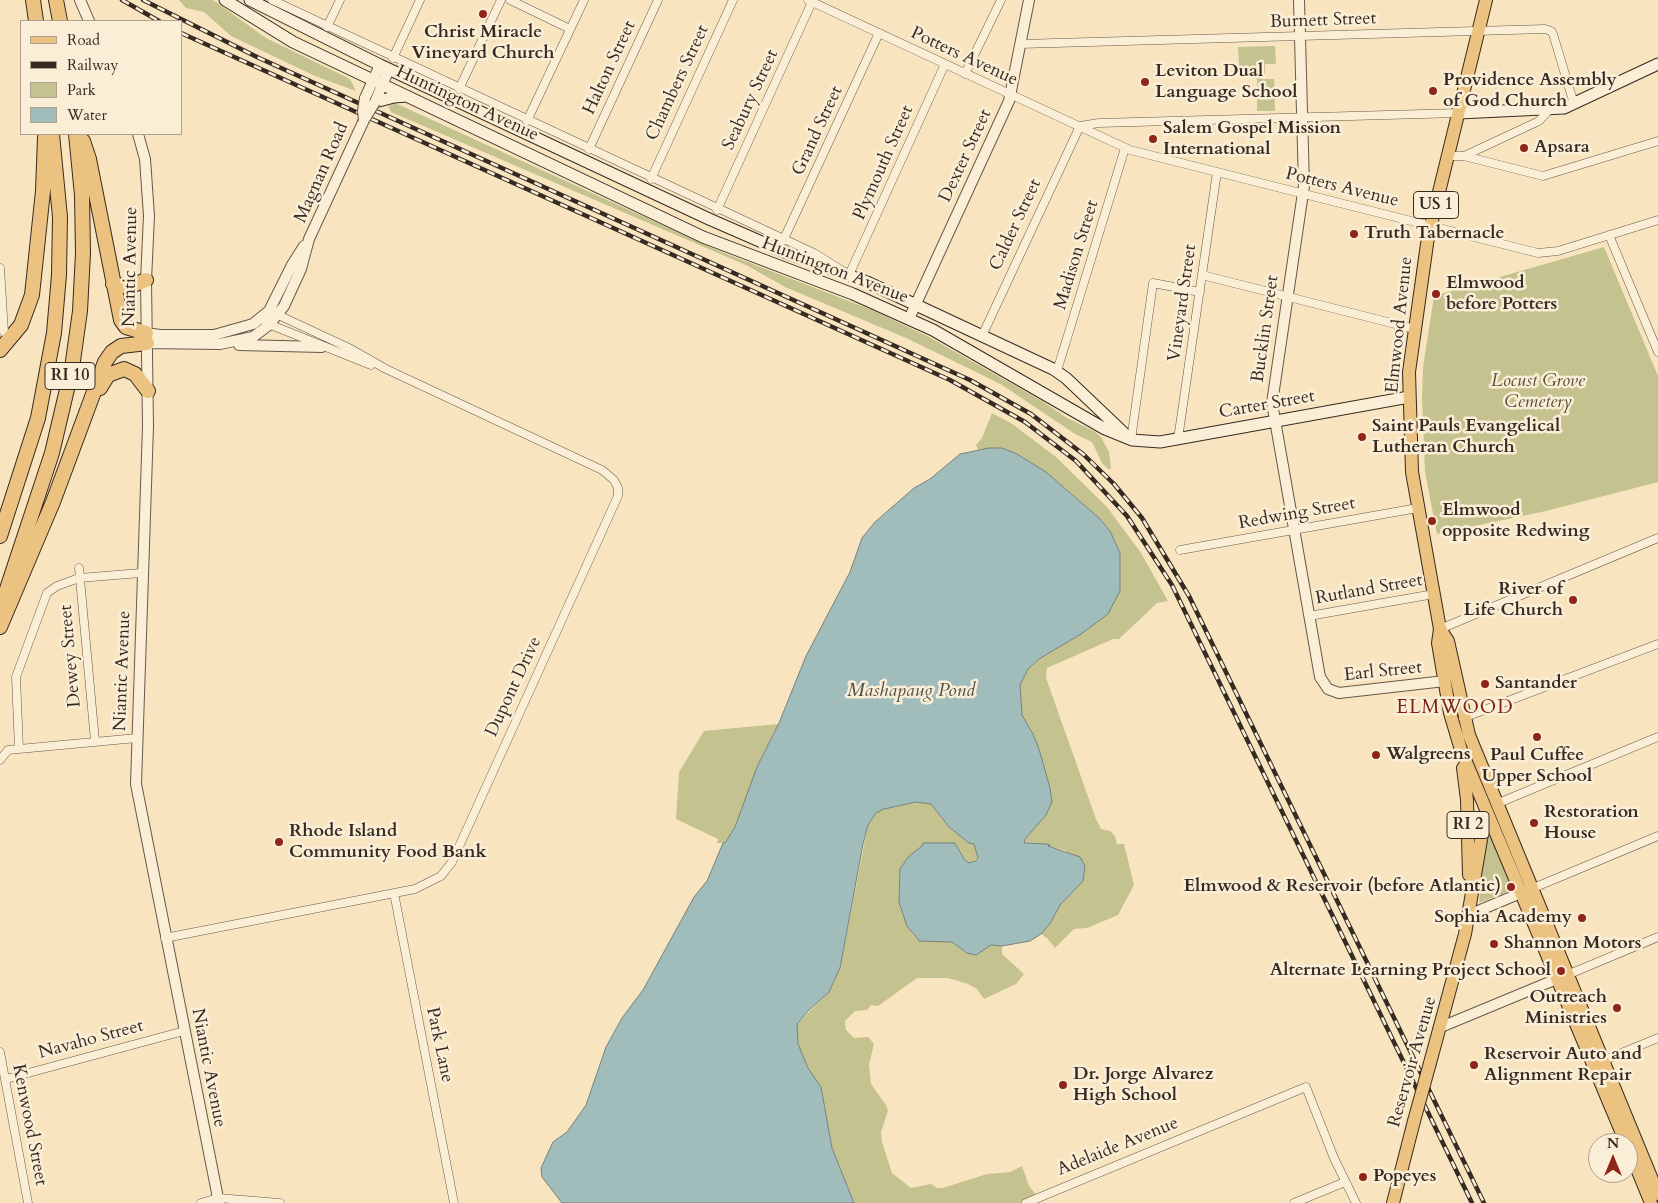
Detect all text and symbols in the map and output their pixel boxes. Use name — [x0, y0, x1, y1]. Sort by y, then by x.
marker: Christ Miracle Vineyard Church — [477, 8, 489, 20]
street label: Burnett Street — [1269, 8, 1377, 34]
street label: Halton Street — [579, 18, 641, 118]
legend — [20, 20, 182, 135]
place label: Christ Miracle Vineyard Church — [412, 22, 554, 64]
street label: Chambers Street — [642, 22, 714, 144]
street label: Potters Avenue — [907, 23, 1021, 91]
text: Road — [67, 30, 100, 50]
street label: Seabury Street — [718, 46, 784, 154]
text: Railway — [67, 55, 118, 75]
street label: Huntington Avenue — [392, 61, 542, 147]
place label: Leviton Dual Language School — [1155, 61, 1297, 104]
place label: Providence Assembly of God Church — [1443, 70, 1617, 112]
marker: Leviton Dual Language School — [1139, 76, 1151, 88]
text: Park — [67, 80, 96, 100]
street label: Grand Street — [788, 83, 848, 179]
marker: Providence Assembly of God Church — [1427, 85, 1439, 97]
street label: Plymouth Street — [849, 102, 919, 224]
text: Water — [67, 105, 107, 125]
street label: Dexter Street — [935, 106, 997, 206]
place label: Salem Gospel Mission International — [1163, 118, 1341, 160]
street label: Magnan Road — [290, 120, 354, 226]
marker: Salem Gospel Mission International — [1147, 133, 1159, 145]
place label: Apsara — [1534, 137, 1590, 159]
marker: Apsara — [1518, 142, 1530, 154]
street label: Potters Avenue — [1283, 164, 1401, 212]
street label: Calder Street — [985, 176, 1047, 274]
road number: US 1 — [1414, 192, 1458, 218]
street label: Madison Street — [1050, 198, 1104, 312]
street label: Niantic Avenue — [119, 207, 143, 327]
place label: Truth Tabernacle — [1364, 223, 1505, 245]
marker: Truth Tabernacle — [1348, 228, 1360, 240]
street label: Huntington Avenue — [759, 233, 911, 309]
street label: Vineyard Street — [1164, 243, 1202, 363]
street label: Elmwood Avenue — [1382, 255, 1418, 395]
place label: Elmwood before Potters — [1446, 273, 1557, 316]
street label: Bucklin Street — [1248, 274, 1284, 384]
marker: Elmwood before Potters — [1430, 288, 1442, 300]
road number: RI 10 — [45, 362, 95, 390]
park label: Locust Grove Cemetery — [1491, 371, 1585, 414]
street label: Carter Street — [1218, 386, 1316, 424]
place label: Saint Pauls Evangelical Lutheran Church — [1372, 416, 1560, 458]
marker: Saint Pauls Evangelical Lutheran Church — [1356, 431, 1368, 443]
street label: Redwing Street — [1237, 493, 1357, 535]
place label: Elmwood opposite Redwing — [1442, 500, 1590, 542]
marker: Elmwood opposite Redwing — [1426, 515, 1438, 527]
street label: Rutland Street — [1314, 570, 1424, 610]
place label: River of Life Church — [1463, 579, 1563, 622]
marker: River of Life Church — [1567, 594, 1579, 606]
street label: Dewey Street — [56, 604, 86, 708]
street label: Niantic Avenue — [110, 610, 136, 732]
street label: Dupont Drive — [481, 633, 547, 741]
street label: Earl Street — [1343, 657, 1423, 687]
place label: Santander — [1495, 673, 1577, 695]
marker: Santander — [1479, 678, 1491, 690]
water label: Mashapaug Pond — [847, 681, 975, 703]
district label: ELMWOOD — [1395, 698, 1515, 720]
marker: Paul Cuffee Upper School — [1531, 731, 1543, 743]
place label: Walgreens — [1386, 744, 1471, 766]
place label: Paul Cuffee Upper School — [1482, 745, 1592, 788]
marker: Walgreens — [1370, 749, 1382, 761]
place label: Restoration House — [1544, 802, 1639, 844]
road number: RI 2 — [1447, 812, 1489, 838]
marker: Restoration House — [1528, 817, 1540, 829]
place label: Rhode Island Community Food Bank — [289, 821, 487, 864]
marker: Rhode Island Community Food Bank — [273, 836, 285, 848]
place label: Elmwood & Reservoir (before Atlantic) — [1184, 876, 1501, 898]
marker: Elmwood & Reservoir (before Atlantic) — [1505, 881, 1517, 893]
place label: Sophia Academy — [1434, 907, 1572, 929]
marker: Sophia Academy — [1576, 912, 1588, 924]
place label: Shannon Motors — [1504, 933, 1642, 955]
marker: Shannon Motors — [1488, 938, 1500, 950]
place label: Alternate Learning Project School — [1270, 960, 1551, 982]
marker: Alternate Learning Project School — [1555, 965, 1567, 977]
place label: Outreach Ministries — [1525, 987, 1607, 1030]
street label: Reservoir Avenue — [1384, 994, 1442, 1130]
marker: Outreach Ministries — [1611, 1002, 1623, 1014]
street label: Park Lane — [420, 1005, 458, 1085]
street label: Niantic Avenue — [186, 1007, 230, 1129]
street label: Navaho Street — [36, 1016, 146, 1064]
place label: Reservoir Auto and Alignment Repair — [1484, 1044, 1642, 1086]
marker: Reservoir Auto and Alignment Repair — [1468, 1059, 1480, 1071]
street label: Kenwood Street — [7, 1062, 51, 1188]
place label: Dr. Jorge Alvarez High School — [1073, 1064, 1214, 1106]
marker: Dr. Jorge Alvarez High School — [1057, 1079, 1069, 1091]
street label: Adelaide Avenue — [1054, 1113, 1182, 1181]
north arrow — [1588, 1133, 1638, 1183]
text: N — [1607, 1134, 1619, 1153]
place label: Popeyes — [1373, 1166, 1436, 1188]
marker: Popeyes — [1357, 1171, 1369, 1183]

